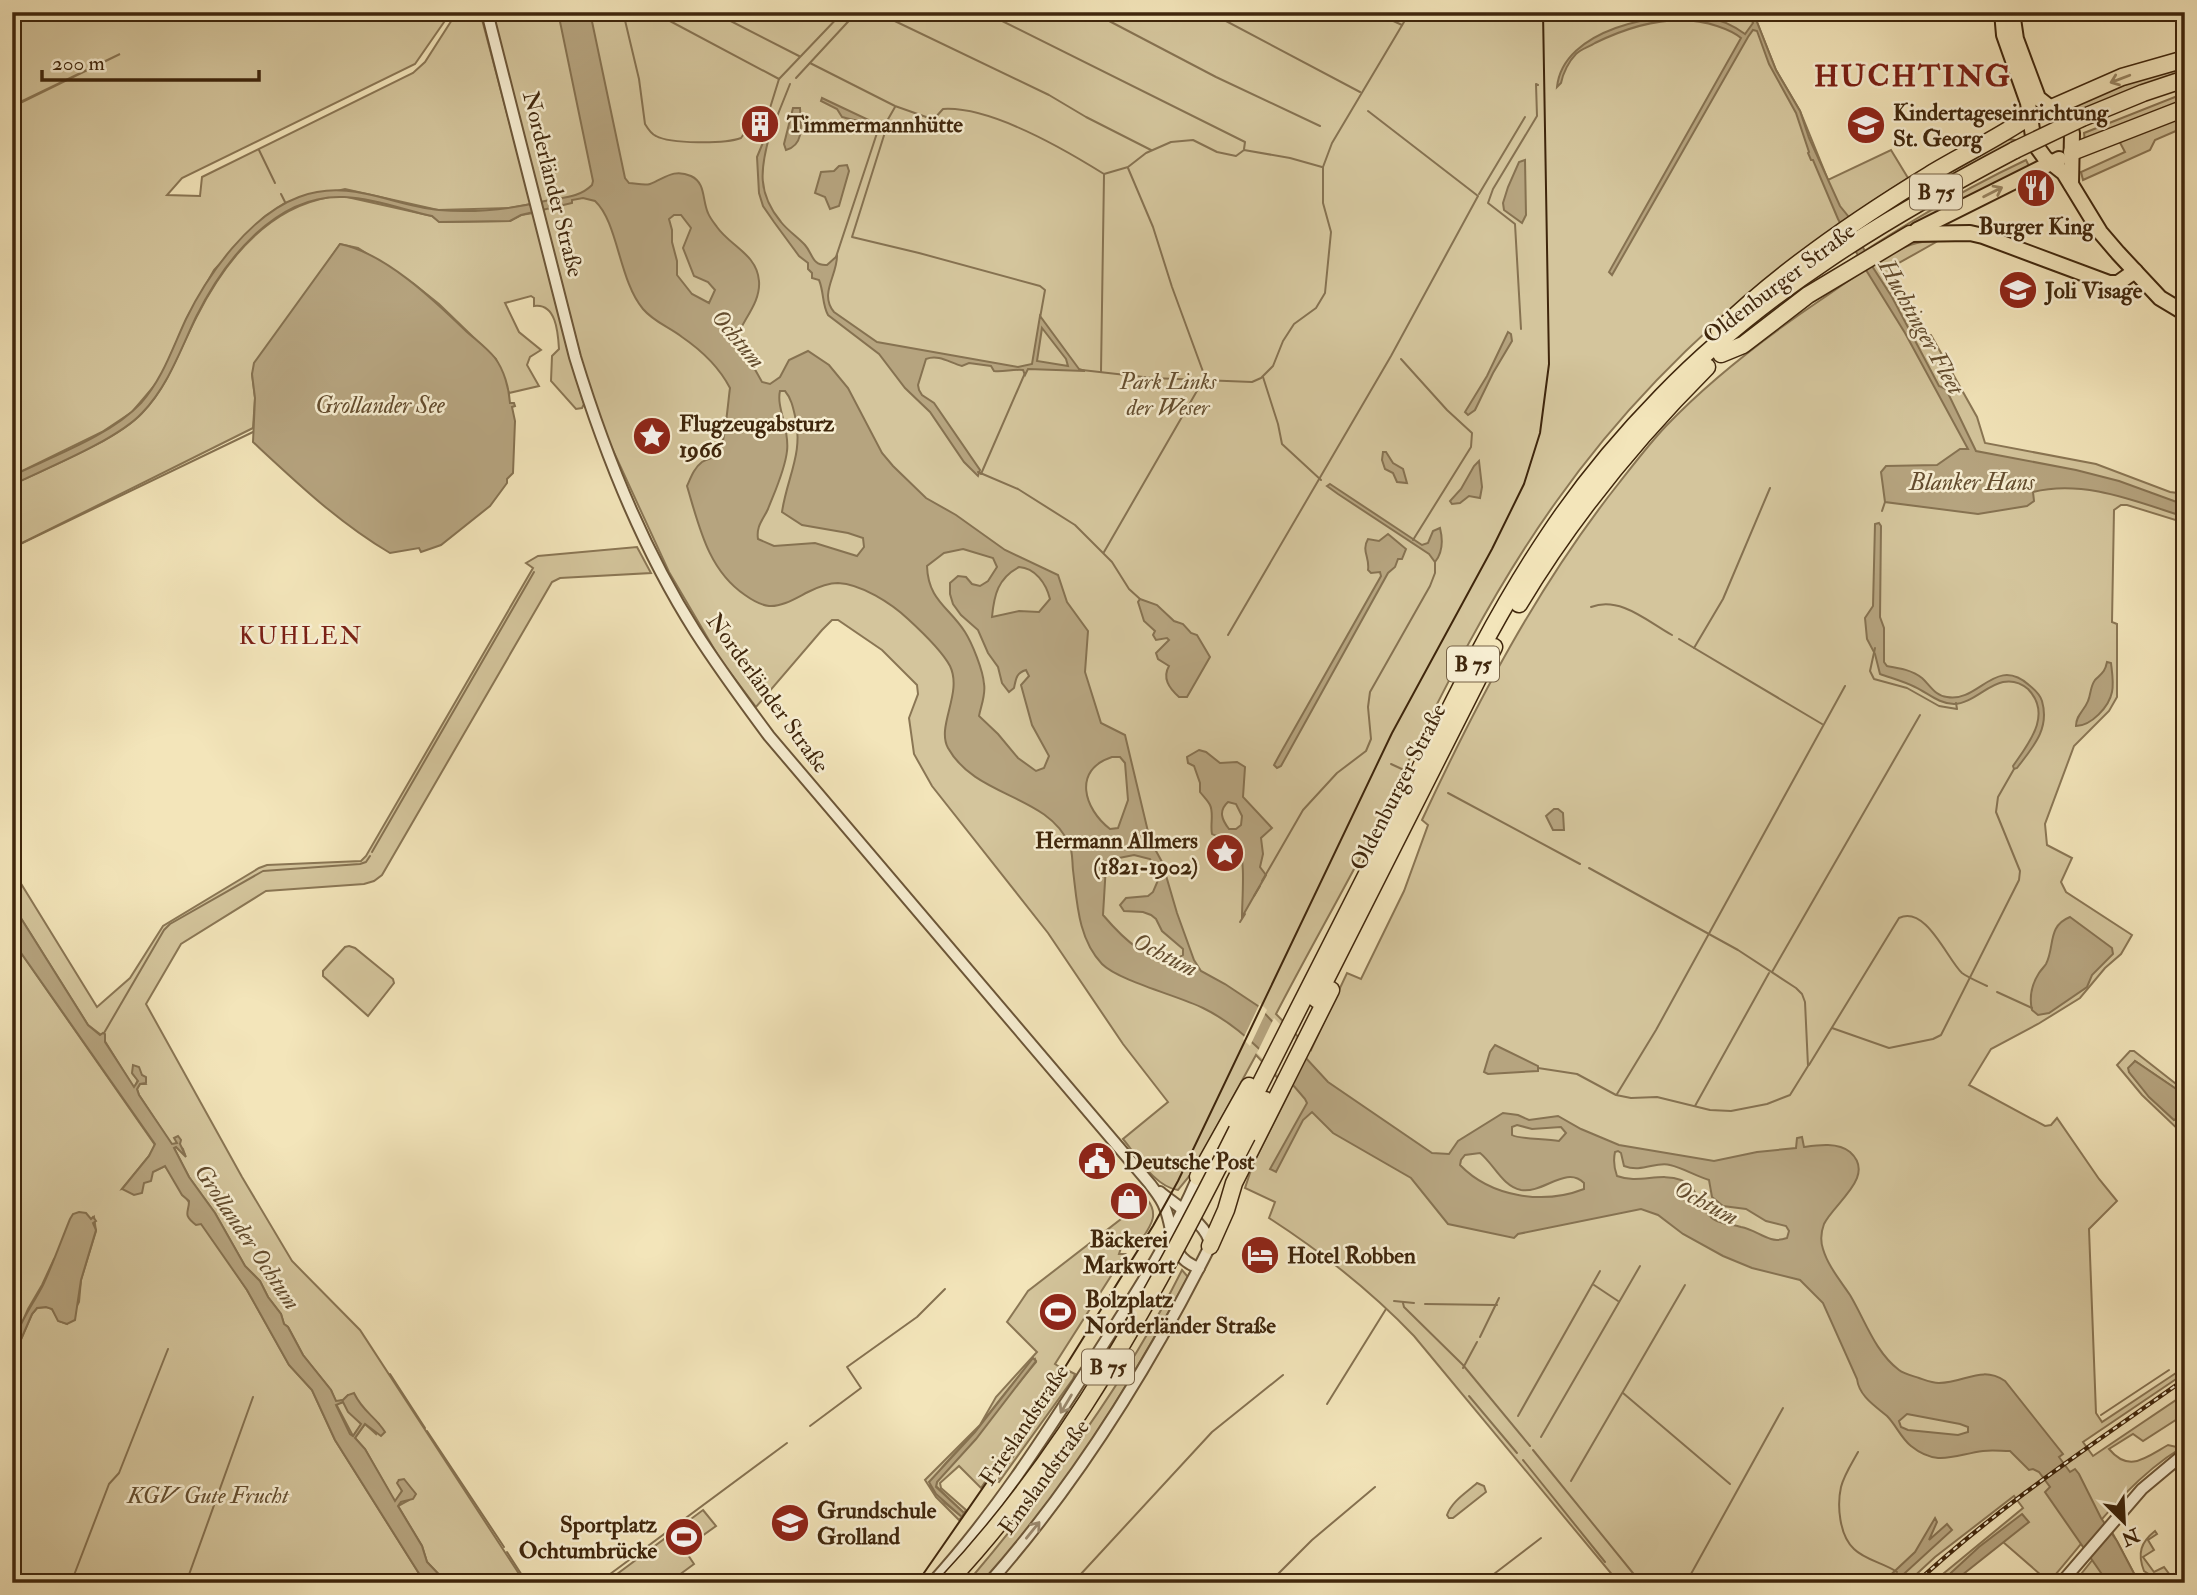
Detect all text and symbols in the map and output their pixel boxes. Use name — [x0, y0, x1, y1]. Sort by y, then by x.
scale bar — [42, 38, 259, 82]
text: 200 m — [52, 50, 105, 77]
district label: HUCHTING — [1814, 58, 2012, 95]
one-way arrow — [2109, 73, 2131, 86]
street label: Norderländer Straße — [516, 88, 590, 280]
place label: Kindertageseinrichtung St. Georg — [1893, 98, 2110, 154]
building icon: Timmermannhütte — [739, 103, 781, 145]
school or university icon: Kindertageseinrichtung St. Georg — [1845, 104, 1887, 146]
place label: Timmermannhütte — [786, 110, 963, 139]
restaurant icon: Burger King — [2015, 167, 2057, 209]
road number: B 75 — [1910, 174, 1962, 210]
one-way arrow — [1982, 185, 2003, 198]
place label: Burger King — [1978, 212, 2095, 242]
street label: Oldenburger Straße — [1697, 216, 1861, 350]
water label: Huchtinger Fleet — [1870, 253, 1972, 401]
school or university icon: Joli Visage — [1997, 269, 2039, 311]
place label: Joli Visage — [2044, 276, 2143, 306]
water label: Ochtum — [704, 303, 772, 375]
park label: Park Links der Weser — [1119, 367, 1217, 422]
water label: Grollander See — [315, 390, 446, 421]
place label: Flugzeugabsturz 1966 — [679, 409, 835, 464]
place icon: Flugzeugabsturz 1966 — [631, 415, 673, 457]
water label: Blanker Hans — [1908, 467, 2035, 498]
street label: Norderländer Straße — [700, 607, 836, 779]
district label: KUHLEN — [239, 621, 363, 652]
road number: B 75 — [1447, 646, 1499, 682]
street label: Oldenburger Straße — [1343, 698, 1453, 875]
place label: Hermann Allmers (1821-1902) — [1035, 826, 1198, 881]
place icon: Hermann Allmers (1821-1902) — [1204, 832, 1246, 874]
water label: Ochtum — [1127, 926, 1203, 984]
public building icon: Deutsche Post — [1076, 1140, 1118, 1182]
place label: Deutsche Post — [1124, 1147, 1255, 1176]
water label: Grollander Ochtum — [187, 1158, 307, 1316]
water label: Ochtum — [1668, 1173, 1744, 1233]
shop icon: Bäckerei Markwort — [1108, 1180, 1150, 1222]
place label: Bäckerei Markwort — [1082, 1225, 1176, 1280]
hotel icon: Hotel Robben — [1239, 1234, 1281, 1276]
place label: Hotel Robben — [1287, 1241, 1416, 1270]
place label: Bolzplatz Norderländer Straße — [1084, 1285, 1276, 1340]
sports icon: Bolzplatz Norderländer Straße — [1037, 1291, 1079, 1333]
road number: B 75 — [1082, 1350, 1134, 1384]
street label: Frieslandstraße — [973, 1359, 1075, 1491]
one-way arrow — [1059, 1394, 1073, 1414]
street label: Emslandstraße — [992, 1413, 1096, 1541]
park label: KGV Gute Frucht — [126, 1481, 290, 1510]
north arrow — [2088, 1486, 2158, 1556]
place label: Grundschule Grolland — [817, 1496, 937, 1551]
school or university icon: Grundschule Grolland — [769, 1502, 811, 1544]
place label: Sportplatz Ochtumbrücke — [519, 1510, 658, 1565]
sports icon: Sportplatz Ochtumbrücke — [663, 1516, 705, 1558]
one-way arrow — [1025, 1522, 1040, 1540]
text: N — [2117, 1522, 2144, 1551]

